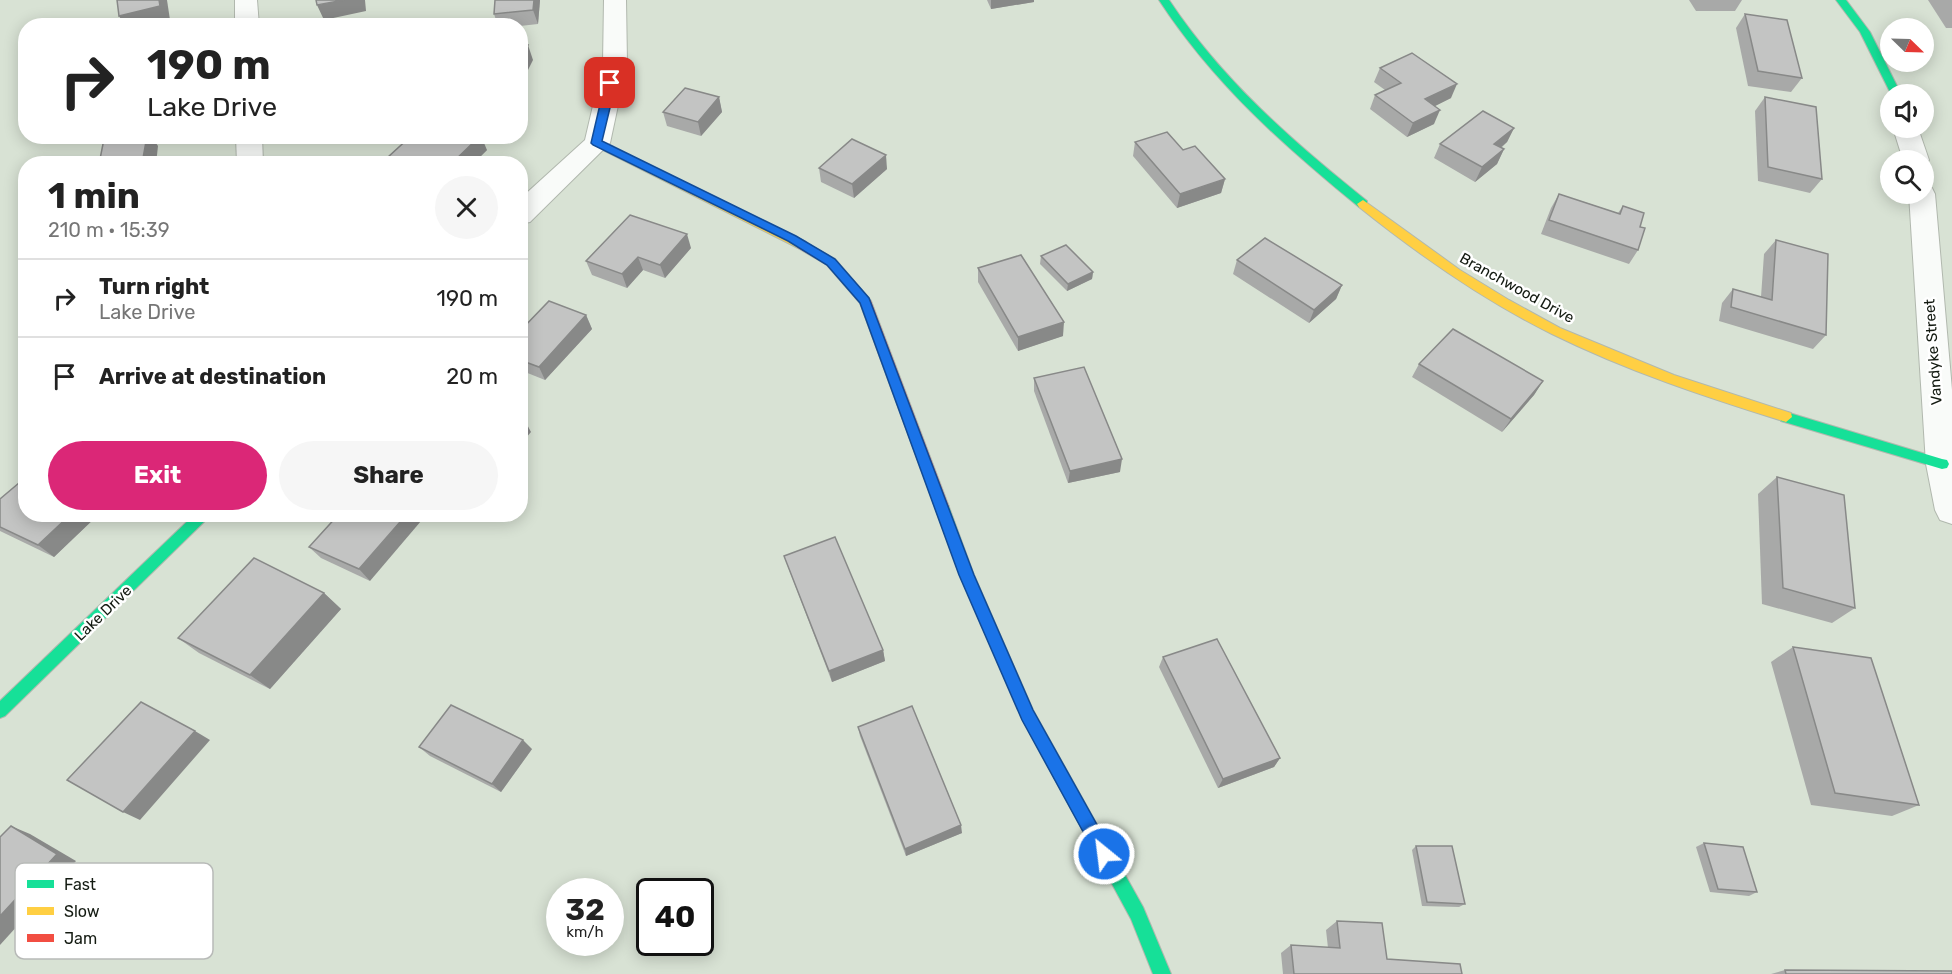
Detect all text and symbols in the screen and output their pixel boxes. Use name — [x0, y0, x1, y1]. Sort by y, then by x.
north arrow — [1880, 18, 1934, 72]
map controls — [1880, 18, 1934, 204]
text: 190 m — [147, 40, 271, 90]
icon: right — [48, 42, 126, 120]
pin — [584, 57, 635, 108]
icon: arrive — [593, 66, 626, 99]
button: sound — [1880, 84, 1934, 138]
text: Lake Drive — [147, 91, 277, 123]
button: search — [1880, 150, 1934, 204]
text: 1 min — [48, 174, 140, 217]
button: close — [435, 176, 498, 239]
text: 210 m · 15:39 — [48, 218, 170, 242]
street label: Branchwood Drive — [1457, 249, 1577, 327]
text: Turn right — [99, 273, 209, 300]
icon: right — [48, 282, 81, 315]
text: 190 m — [437, 285, 498, 312]
street label: Vandyke Street — [1920, 298, 1946, 406]
text: Lake Drive — [99, 300, 195, 324]
icon: arrive — [48, 360, 81, 393]
text: Arrive at destination — [99, 363, 326, 390]
text: 20 m — [446, 363, 498, 390]
button: Exit — [48, 441, 267, 510]
button: Share — [279, 441, 498, 510]
street label: Lake Drive — [71, 581, 135, 645]
position arrow — [1072, 822, 1136, 886]
legend — [15, 863, 213, 959]
text: Fast — [64, 875, 96, 894]
speed limit sign: 40 — [636, 878, 714, 956]
text: 32 — [565, 892, 605, 928]
text: Slow — [64, 902, 100, 921]
text: km/h — [566, 923, 604, 941]
text: Jam — [64, 929, 97, 948]

